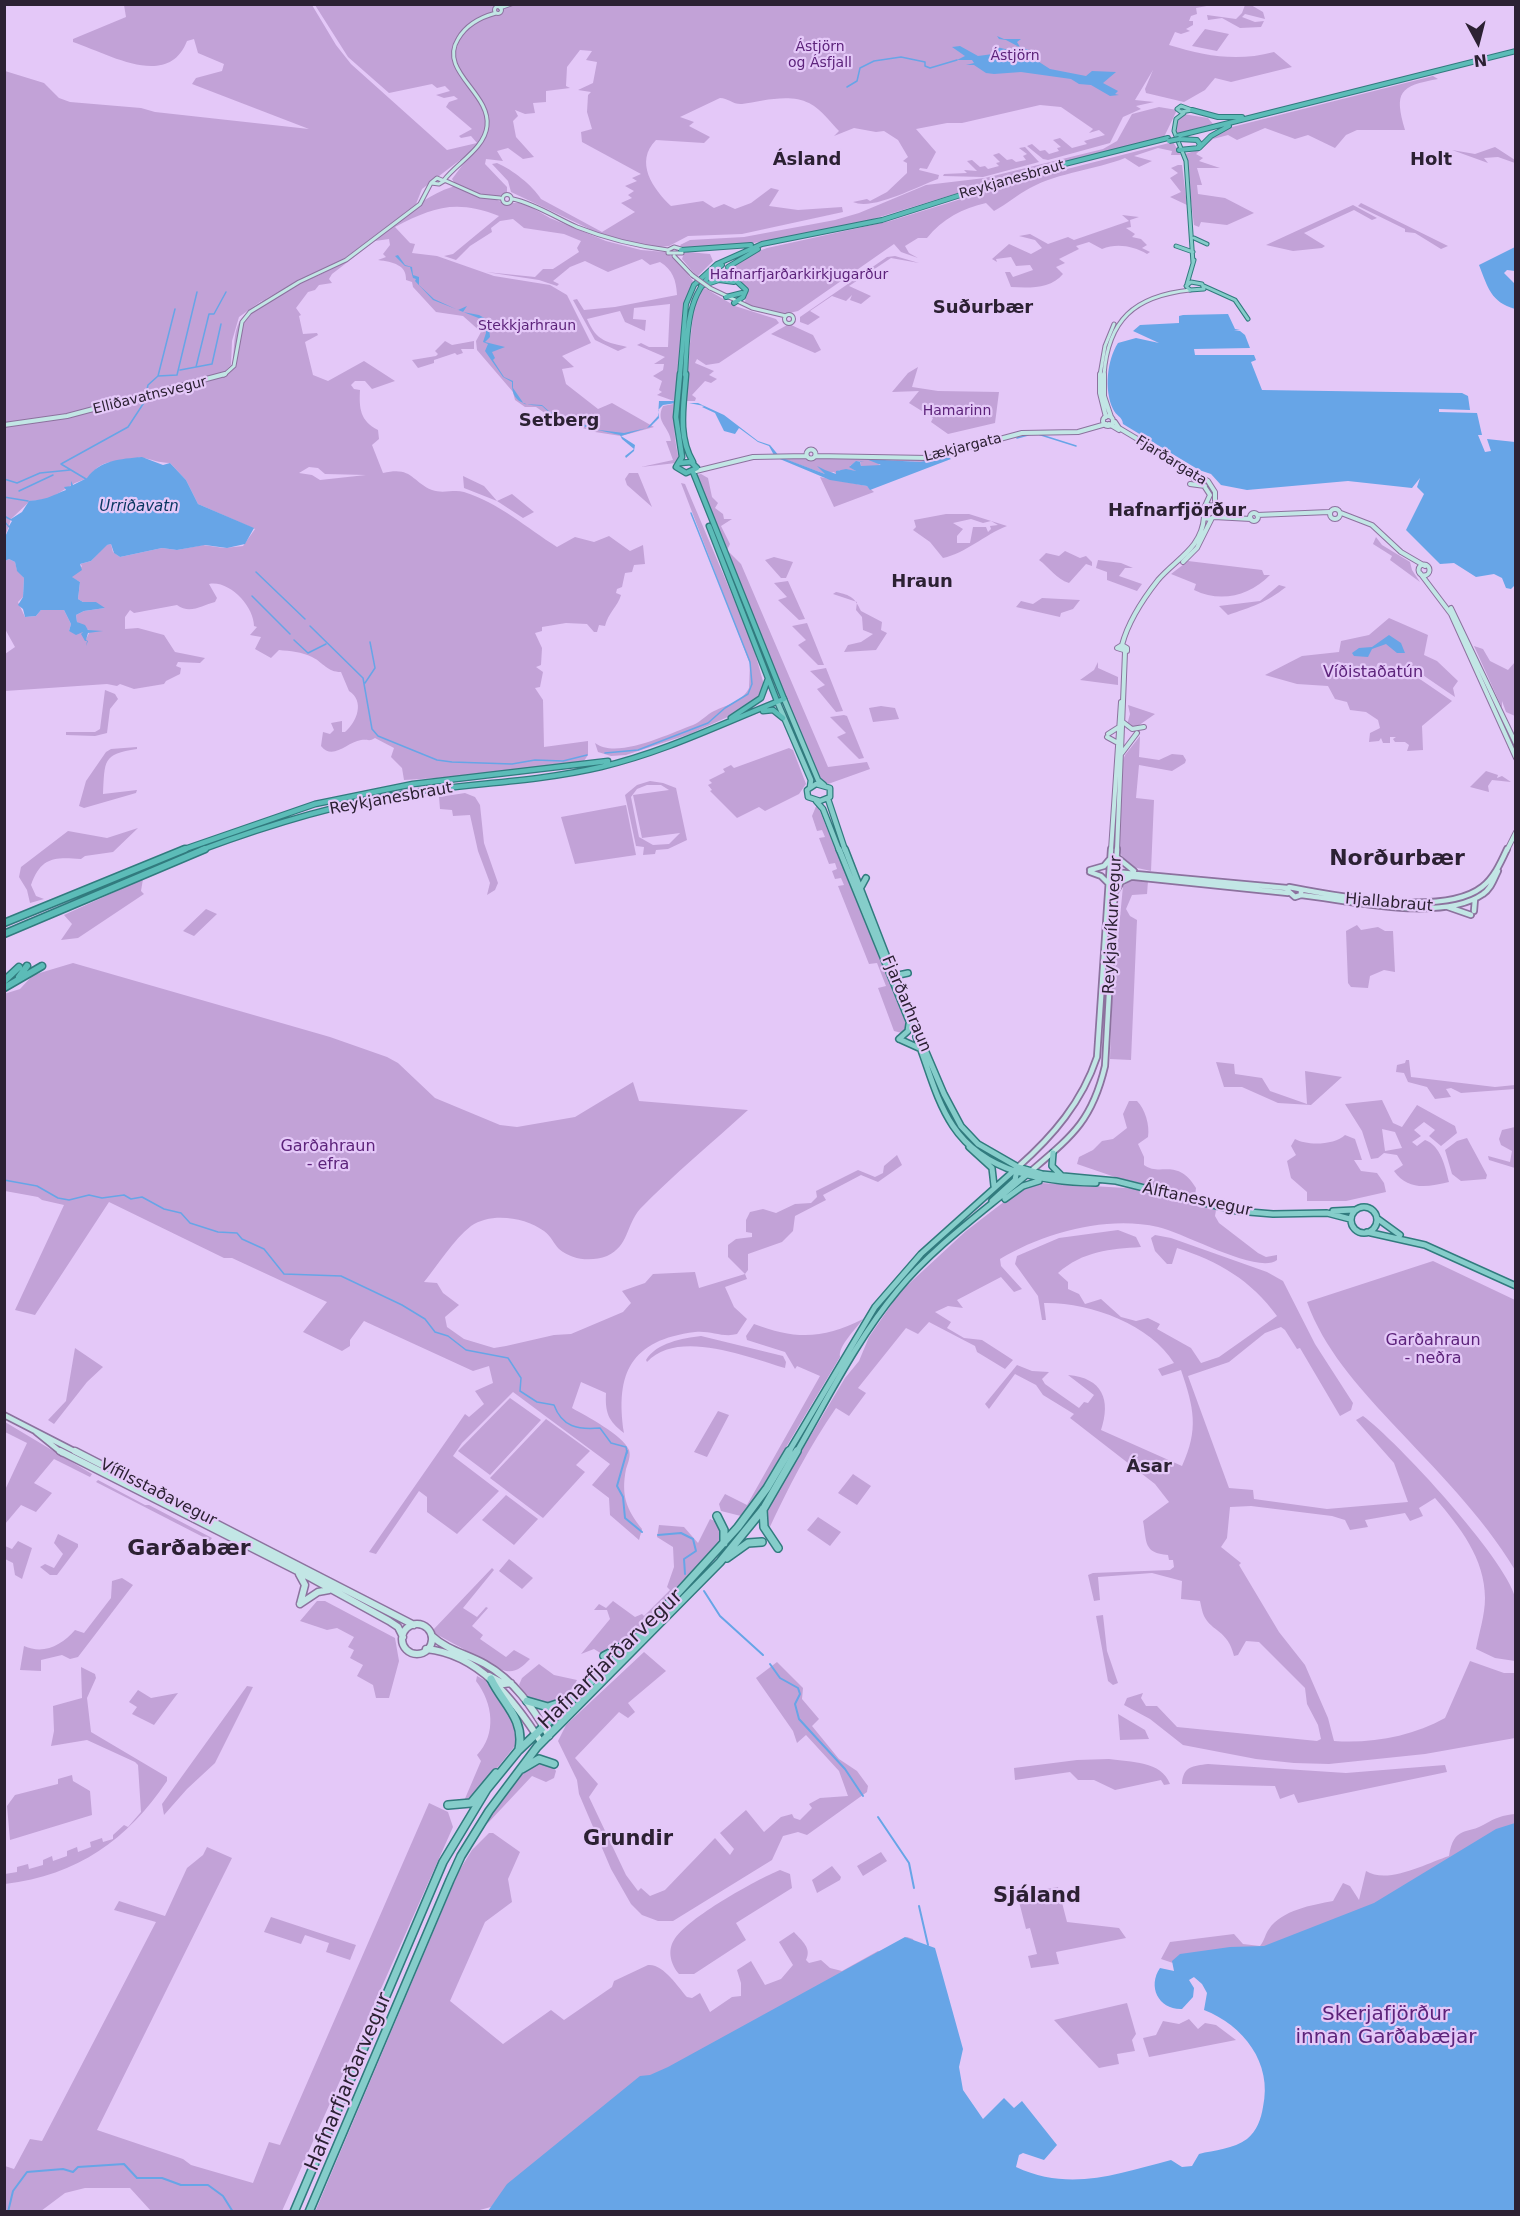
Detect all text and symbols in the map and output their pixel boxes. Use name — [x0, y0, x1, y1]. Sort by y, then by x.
north arrow — [1448, 12, 1508, 72]
park label: Ástjörn og Ásfjall — [788, 39, 852, 72]
park label: Ástjörn — [990, 48, 1040, 64]
text: N — [1472, 50, 1488, 71]
district label: Ásland — [773, 149, 841, 171]
district label: Holt — [1410, 149, 1452, 171]
street label: Reykjanesbraut — [957, 157, 1067, 203]
park label: Hafnarfjarðarkirkjugarður — [710, 267, 888, 283]
district label: Suðurbær — [933, 297, 1033, 319]
park label: Stekkjarhraun — [478, 318, 576, 334]
street label: Elliðavatnsvegur — [91, 374, 209, 418]
park label: Hamarinn — [923, 403, 991, 419]
district label: Setberg — [519, 410, 599, 432]
street label: Lækjargata — [923, 430, 1003, 466]
street label: Fjarðargata — [1132, 433, 1210, 489]
water label: Urriðavatn — [99, 498, 179, 516]
district label: Hafnarfjörður — [1108, 500, 1246, 522]
district label: Hraun — [891, 571, 953, 593]
park label: Víðistaðatún — [1323, 663, 1423, 683]
street label: Reykjanesbraut — [328, 779, 454, 819]
district label: Norðurbær — [1329, 846, 1465, 872]
street label: Reykjavíkurvegur — [1100, 855, 1126, 995]
street label: Hjallabraut — [1344, 890, 1434, 916]
street label: Fjarðarhraun — [877, 953, 935, 1055]
park label: Garðahraun - efra — [280, 1137, 376, 1175]
street label: Álftanesvegur — [1141, 1179, 1253, 1221]
park label: Garðahraun - neðra — [1385, 1331, 1481, 1369]
street label: Vífilsstaðavegur — [96, 1455, 220, 1531]
district label: Ásar — [1126, 1456, 1172, 1478]
district label: Garðabær — [127, 1536, 251, 1562]
street label: Hafnarfjarðarvegur — [534, 1585, 688, 1735]
district label: Grundir — [583, 1827, 673, 1853]
district label: Sjáland — [993, 1884, 1081, 1910]
street label: Hafnarfjarðarvegur — [301, 1989, 397, 2175]
park label: Skerjafjörður innan Garðabæjar — [1295, 2003, 1477, 2050]

